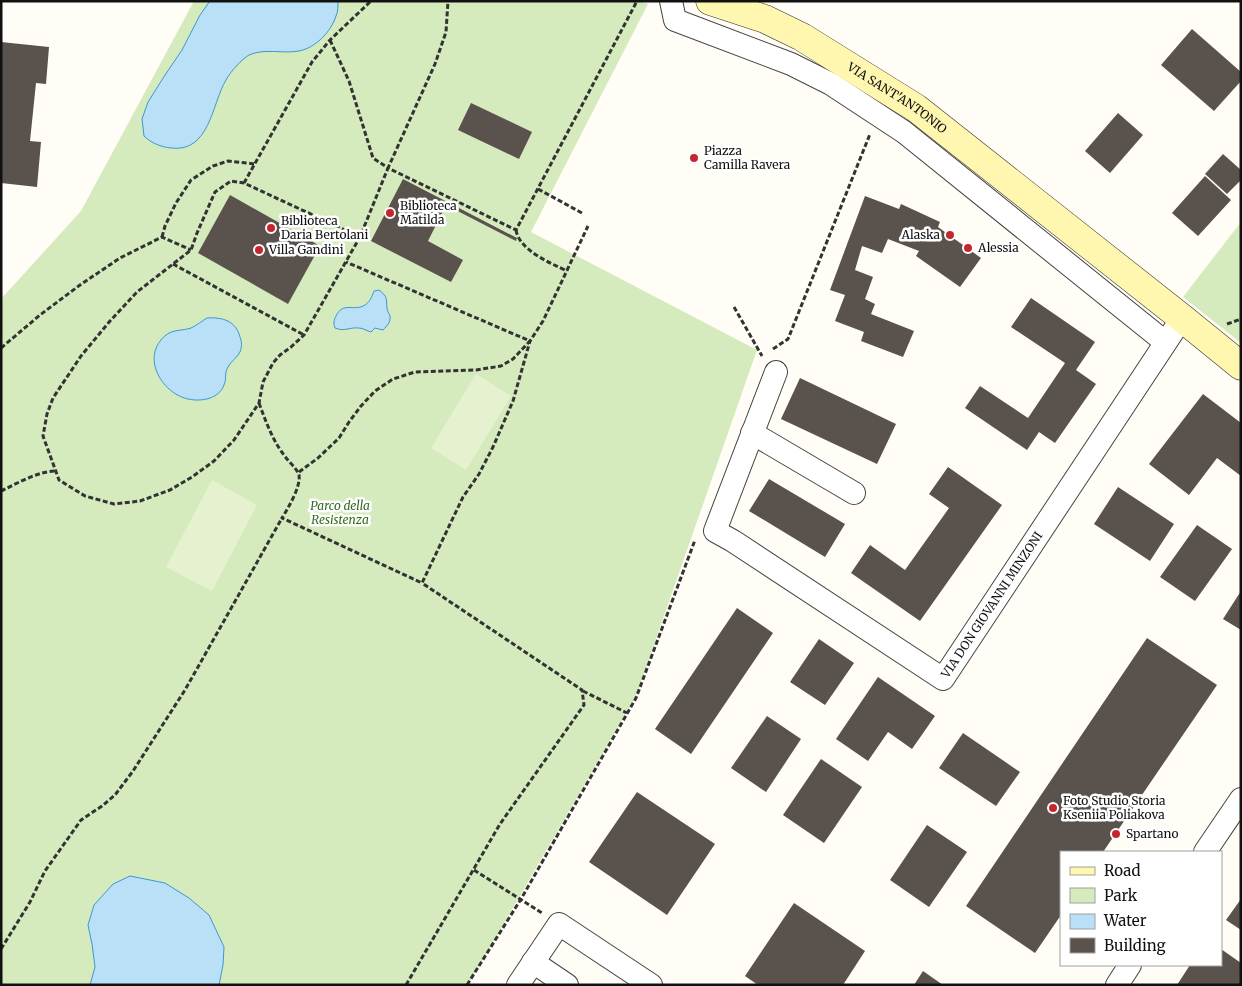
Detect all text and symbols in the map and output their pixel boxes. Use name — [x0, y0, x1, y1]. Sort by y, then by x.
street label: VIA SANT'ANTONIO — [844, 59, 950, 137]
place label: Piazza Camilla Ravera — [704, 143, 791, 172]
marker: Piazza Camilla Ravera — [688, 152, 700, 164]
place label: Biblioteca Matilda — [400, 198, 457, 227]
marker: Biblioteca Matilda — [384, 207, 396, 219]
place label: Biblioteca Daria Bertolani — [281, 213, 369, 242]
marker: Biblioteca Daria Bertolani — [265, 222, 277, 234]
place label: Alaska — [900, 227, 941, 242]
marker: Alaska — [944, 229, 956, 241]
place label: Alessia — [977, 240, 1019, 255]
place label: Villa Gandini — [268, 242, 344, 257]
marker: Alessia — [962, 242, 974, 254]
marker: Villa Gandini — [253, 244, 265, 256]
park label: Parco della Resistenza — [310, 498, 370, 527]
street label: VIA DON GIOVANNI MINZONI — [937, 529, 1046, 682]
place label: Foto Studio Storia Kseniia Poliakova — [1063, 793, 1166, 822]
marker: Foto Studio Storia Kseniia Poliakova — [1047, 802, 1059, 814]
place label: Spartano — [1126, 826, 1178, 841]
marker: Spartano — [1110, 828, 1122, 840]
legend — [1060, 851, 1222, 966]
text: Road — [1104, 861, 1140, 880]
text: Park — [1104, 886, 1138, 905]
text: Water — [1103, 911, 1147, 930]
text: Building — [1104, 936, 1166, 955]

